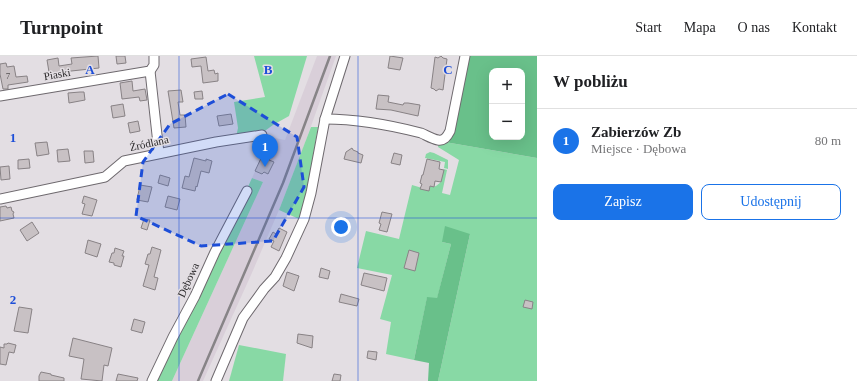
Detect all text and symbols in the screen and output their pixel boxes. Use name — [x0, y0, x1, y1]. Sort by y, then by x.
text: Turnpoint — [20, 17, 103, 38]
text: Start — [635, 20, 662, 35]
text: Mapa — [684, 20, 716, 35]
text: O nas — [738, 20, 770, 35]
text: Kontakt — [792, 20, 837, 35]
text: A — [85, 62, 95, 77]
text: B — [264, 62, 273, 77]
text: C — [443, 62, 453, 77]
street label: Piaski — [43, 66, 71, 82]
map controls — [489, 68, 525, 140]
button: + — [489, 68, 525, 104]
house number: 7 — [6, 71, 11, 81]
text: W pobliżu — [553, 72, 628, 91]
button: − — [489, 104, 525, 140]
text: Zabierzów Zb — [591, 124, 681, 140]
text: 1 — [10, 130, 16, 145]
street label: Źródlana — [128, 133, 170, 153]
text: 1 — [563, 133, 569, 148]
text: 80 m — [815, 133, 841, 148]
pin: 1 — [252, 134, 278, 167]
text: Miejsce · Dębowa — [591, 141, 686, 156]
button: Zapisz — [553, 184, 693, 220]
button: Udostępnij — [701, 184, 841, 220]
your location — [331, 217, 351, 237]
street label: Dębowa — [175, 261, 201, 299]
text: 2 — [10, 292, 16, 307]

